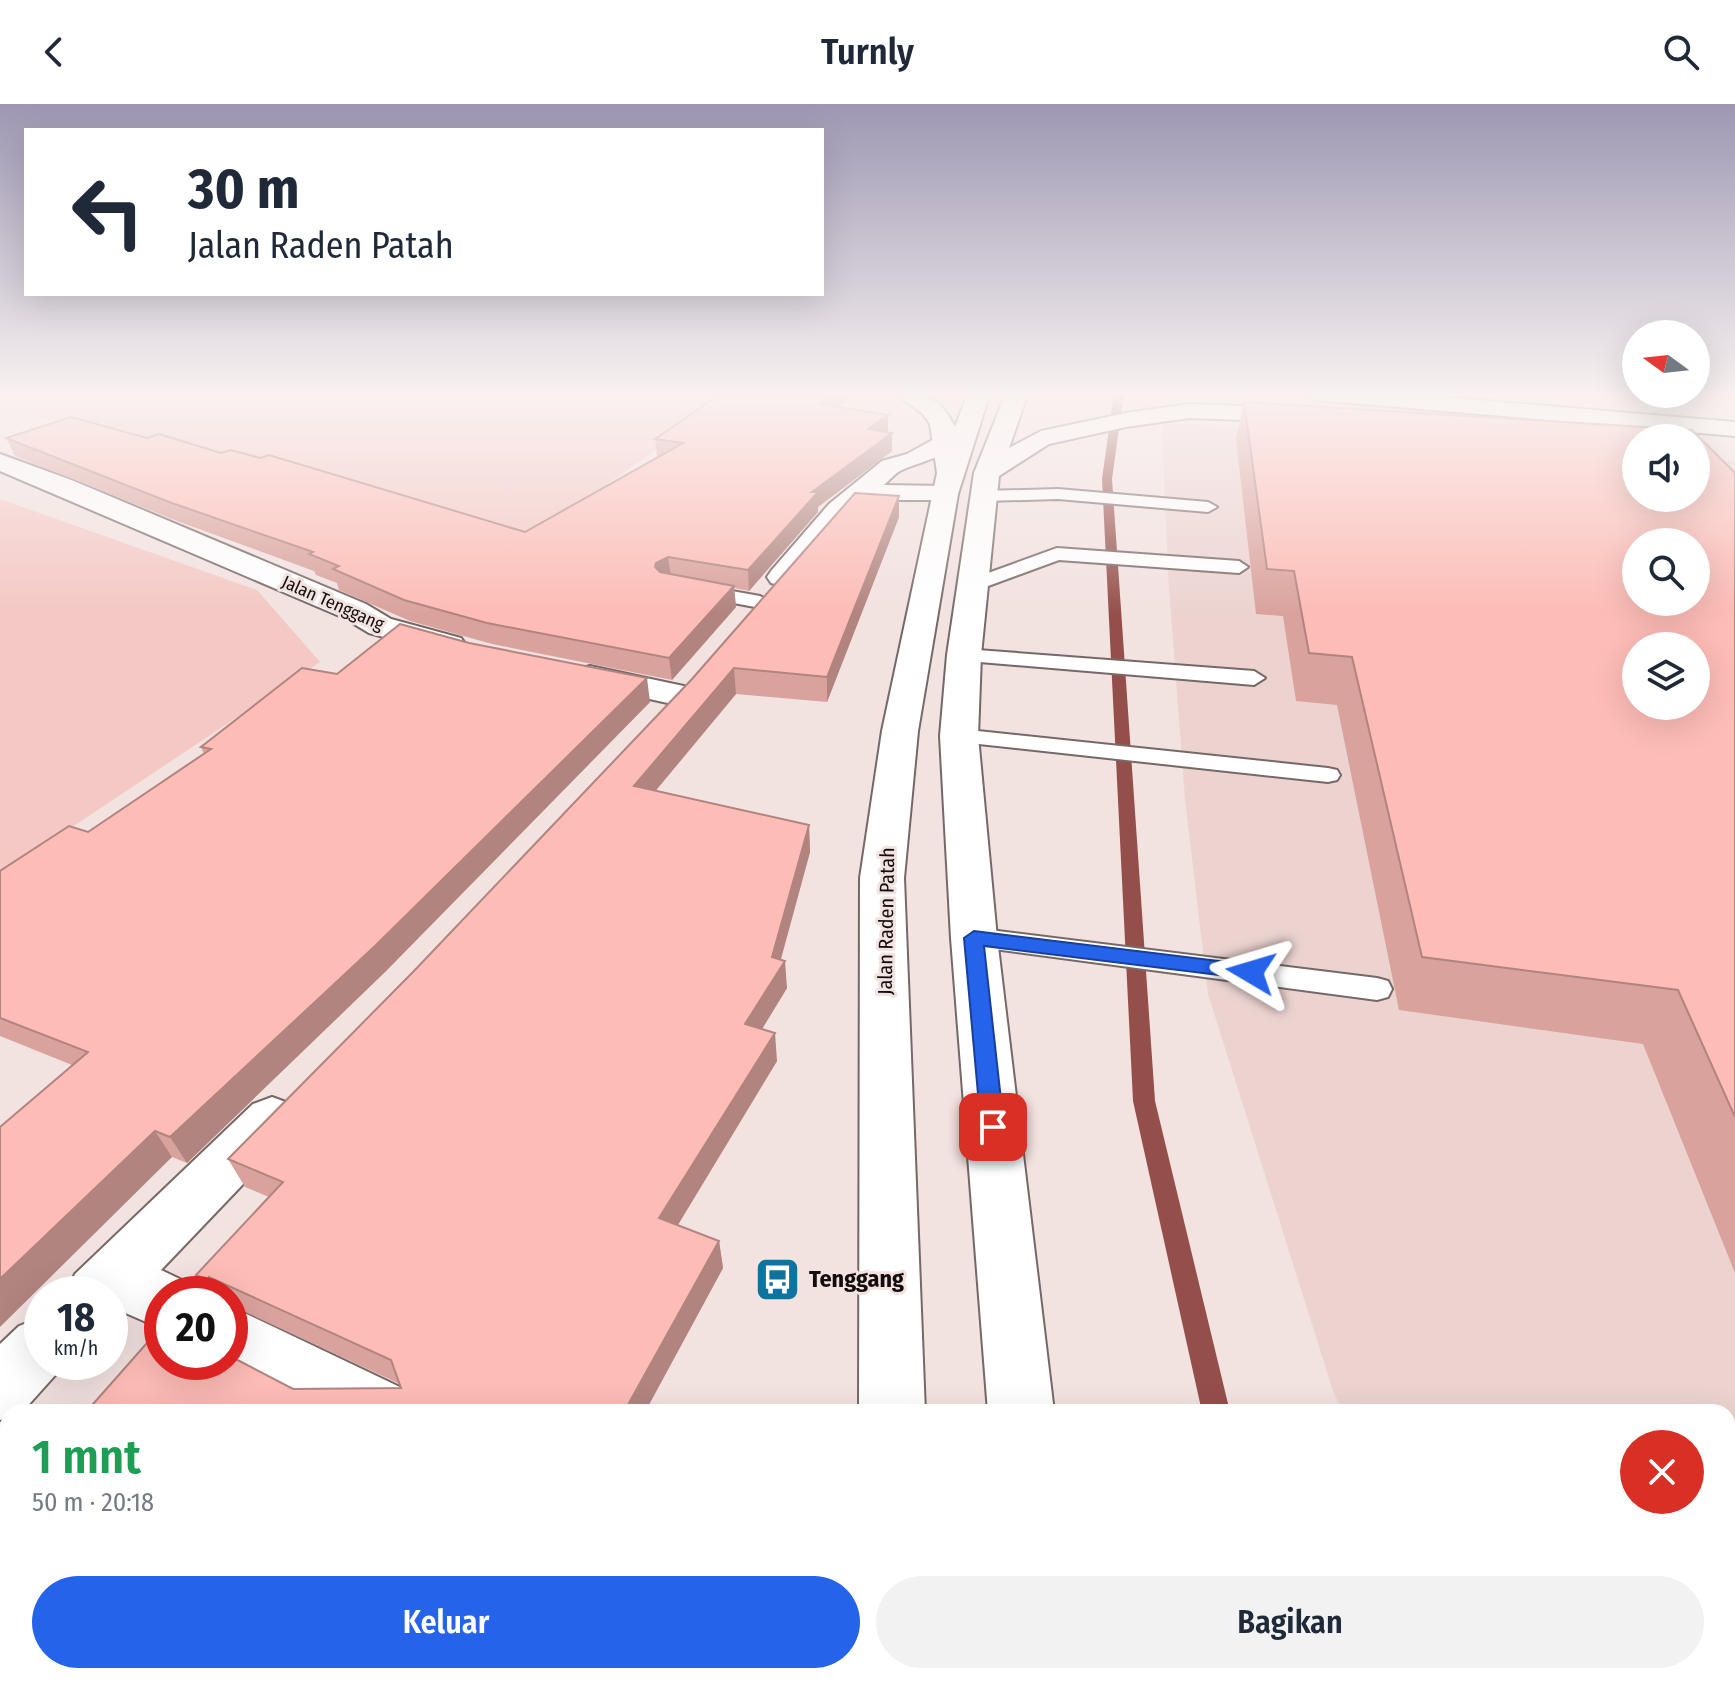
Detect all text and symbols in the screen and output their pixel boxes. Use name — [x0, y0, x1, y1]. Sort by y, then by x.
icon: back — [32, 30, 76, 74]
text: Turnly — [821, 30, 914, 74]
icon: search — [1659, 30, 1703, 74]
text: 30 m — [188, 156, 299, 223]
icon: left — [56, 160, 160, 264]
text: Jalan Raden Patah — [188, 224, 454, 268]
north arrow — [1622, 320, 1710, 408]
map controls — [1622, 320, 1710, 720]
button: sound — [1622, 424, 1710, 512]
button: search — [1622, 528, 1710, 616]
street label: Jalan Tenggang — [278, 571, 388, 636]
button: layers — [1622, 632, 1710, 720]
street label: Jalan Raden Patah — [873, 847, 899, 995]
position arrow — [1209, 930, 1293, 1014]
pin — [959, 1093, 1027, 1161]
icon: arrive — [971, 1105, 1015, 1149]
bus stop icon: Tenggang — [754, 1255, 802, 1303]
place label: Tenggang — [809, 1265, 904, 1293]
speed limit sign: 20 — [144, 1276, 248, 1380]
text: 18 — [57, 1294, 95, 1342]
text: km/h — [54, 1336, 98, 1360]
text: 1 mnt — [32, 1428, 141, 1486]
button: close — [1620, 1430, 1704, 1514]
text: 50 m · 20:18 — [32, 1487, 154, 1518]
button: Keluar — [32, 1576, 860, 1668]
button: Bagikan — [876, 1576, 1704, 1668]

